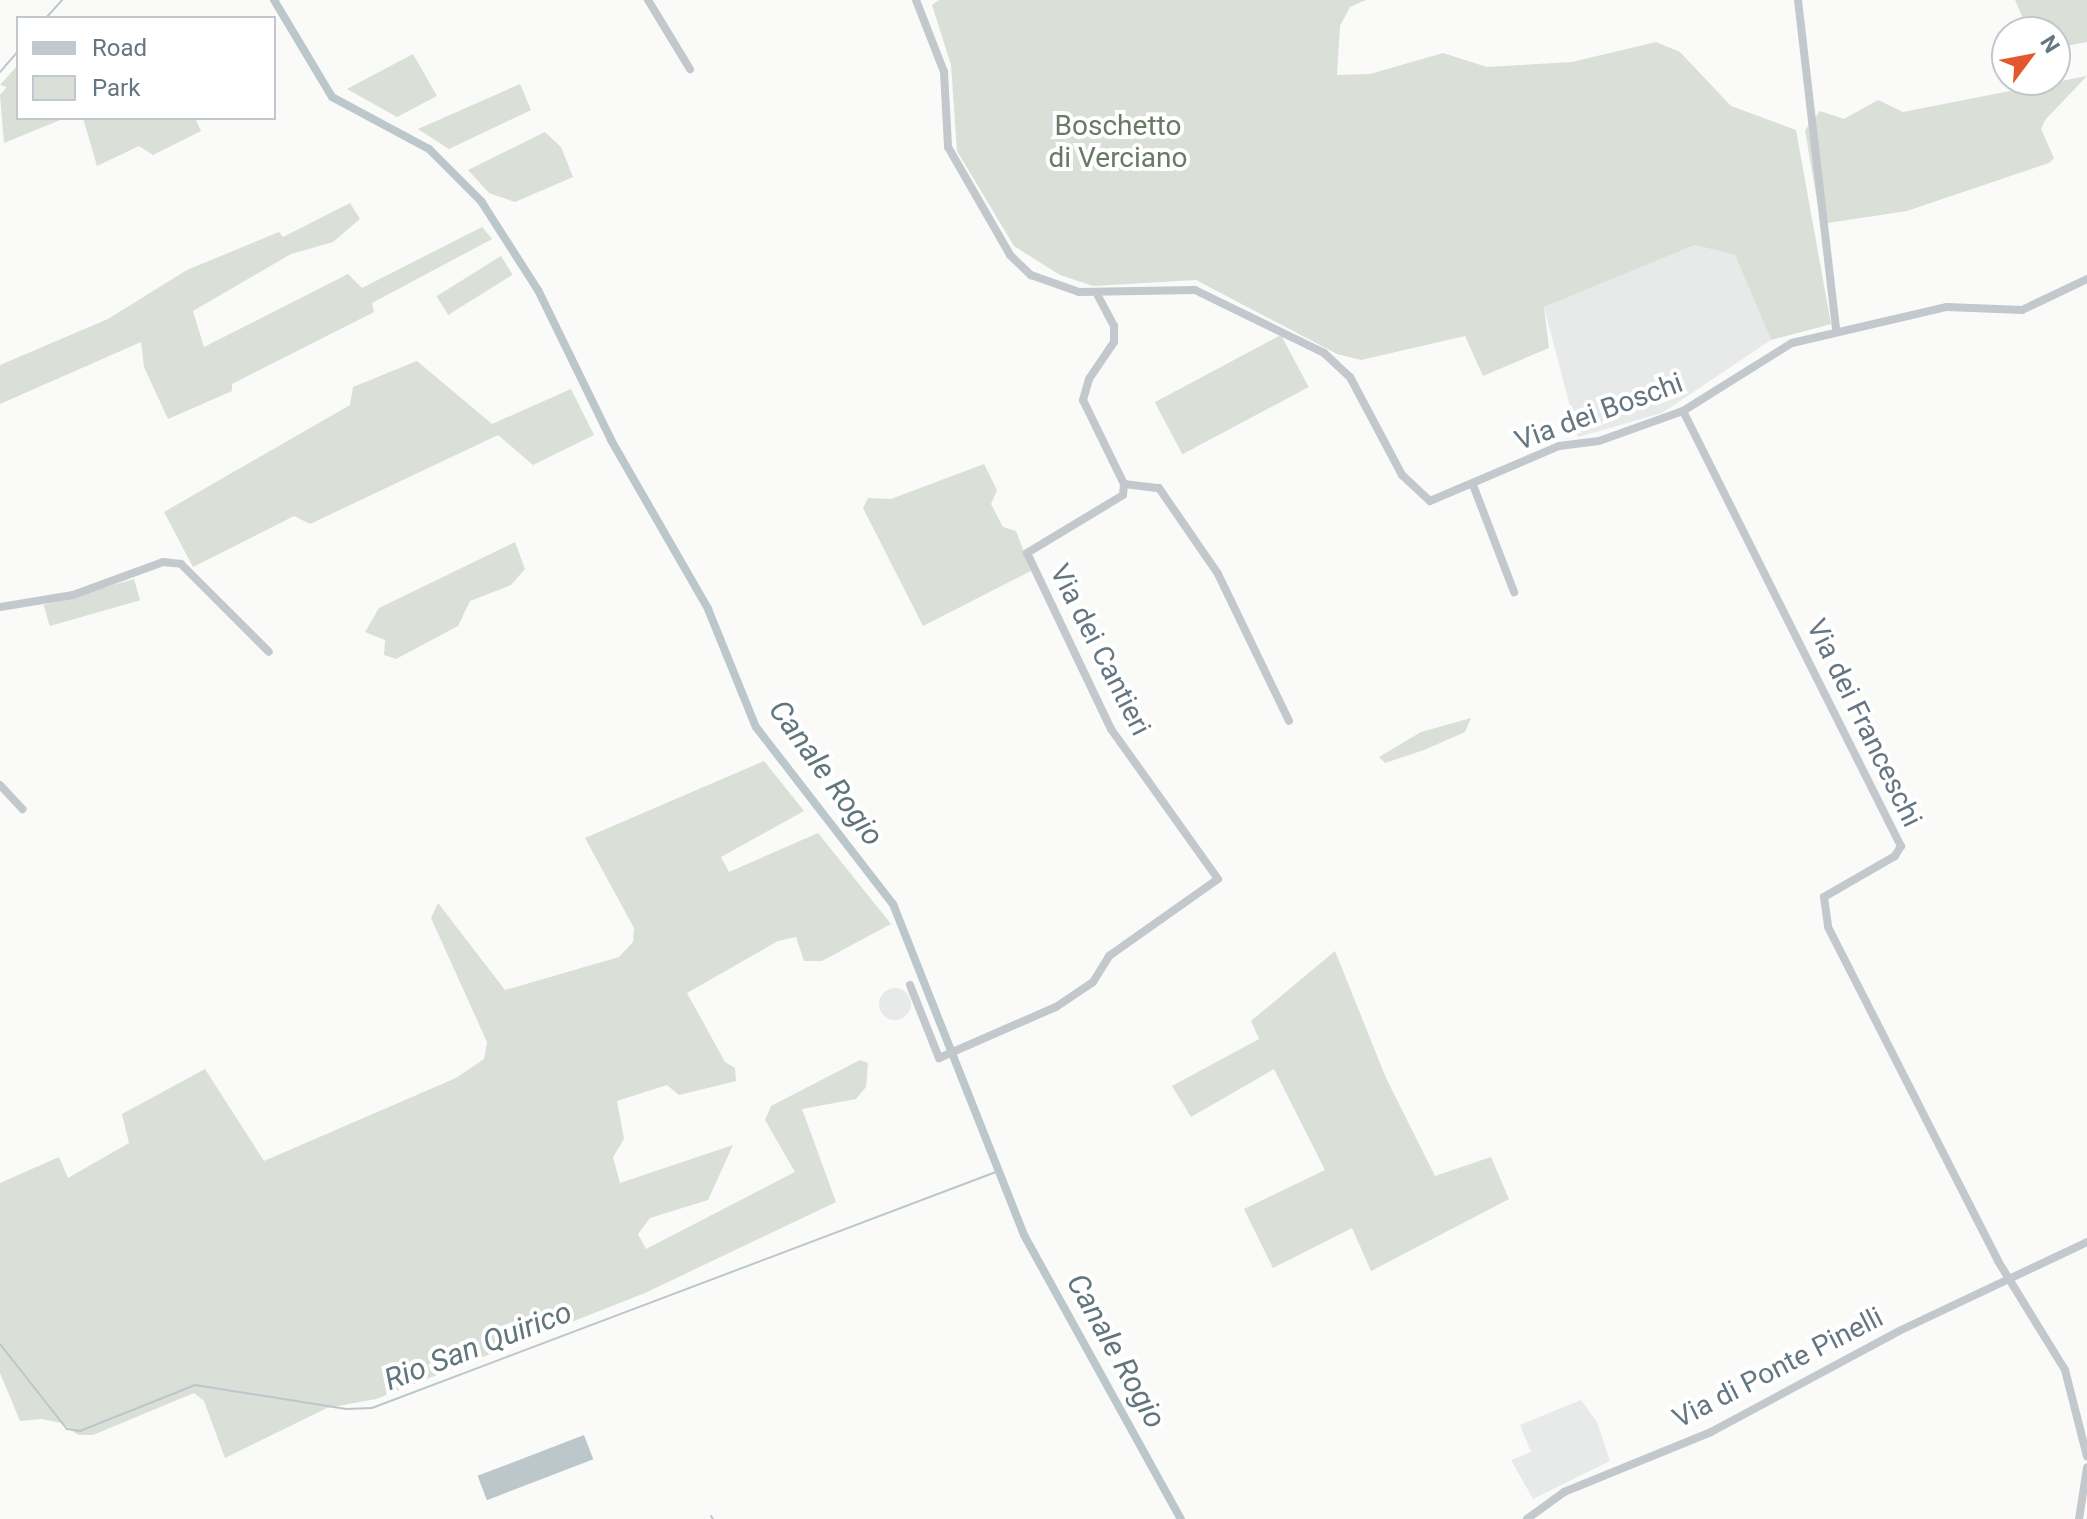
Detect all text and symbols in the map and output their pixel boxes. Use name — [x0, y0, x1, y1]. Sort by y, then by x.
legend — [16, 16, 276, 120]
north arrow — [1991, 16, 2071, 96]
text: N — [2035, 31, 2065, 57]
text: Road — [92, 34, 147, 62]
text: Park — [92, 74, 140, 102]
park label: Boschetto di Verciano — [1049, 109, 1187, 175]
street label: Via dei Boschi — [1511, 366, 1687, 458]
street label: Via dei Cantieri — [1043, 559, 1157, 741]
street label: Via dei Franceschi — [1799, 614, 1929, 832]
water label: Canale Rogio — [761, 693, 891, 853]
water label: Canale Rogio — [1059, 1267, 1173, 1435]
water label: Rio San Quirico — [379, 1294, 577, 1398]
street label: Via di Ponte Pinelli — [1667, 1300, 1889, 1436]

